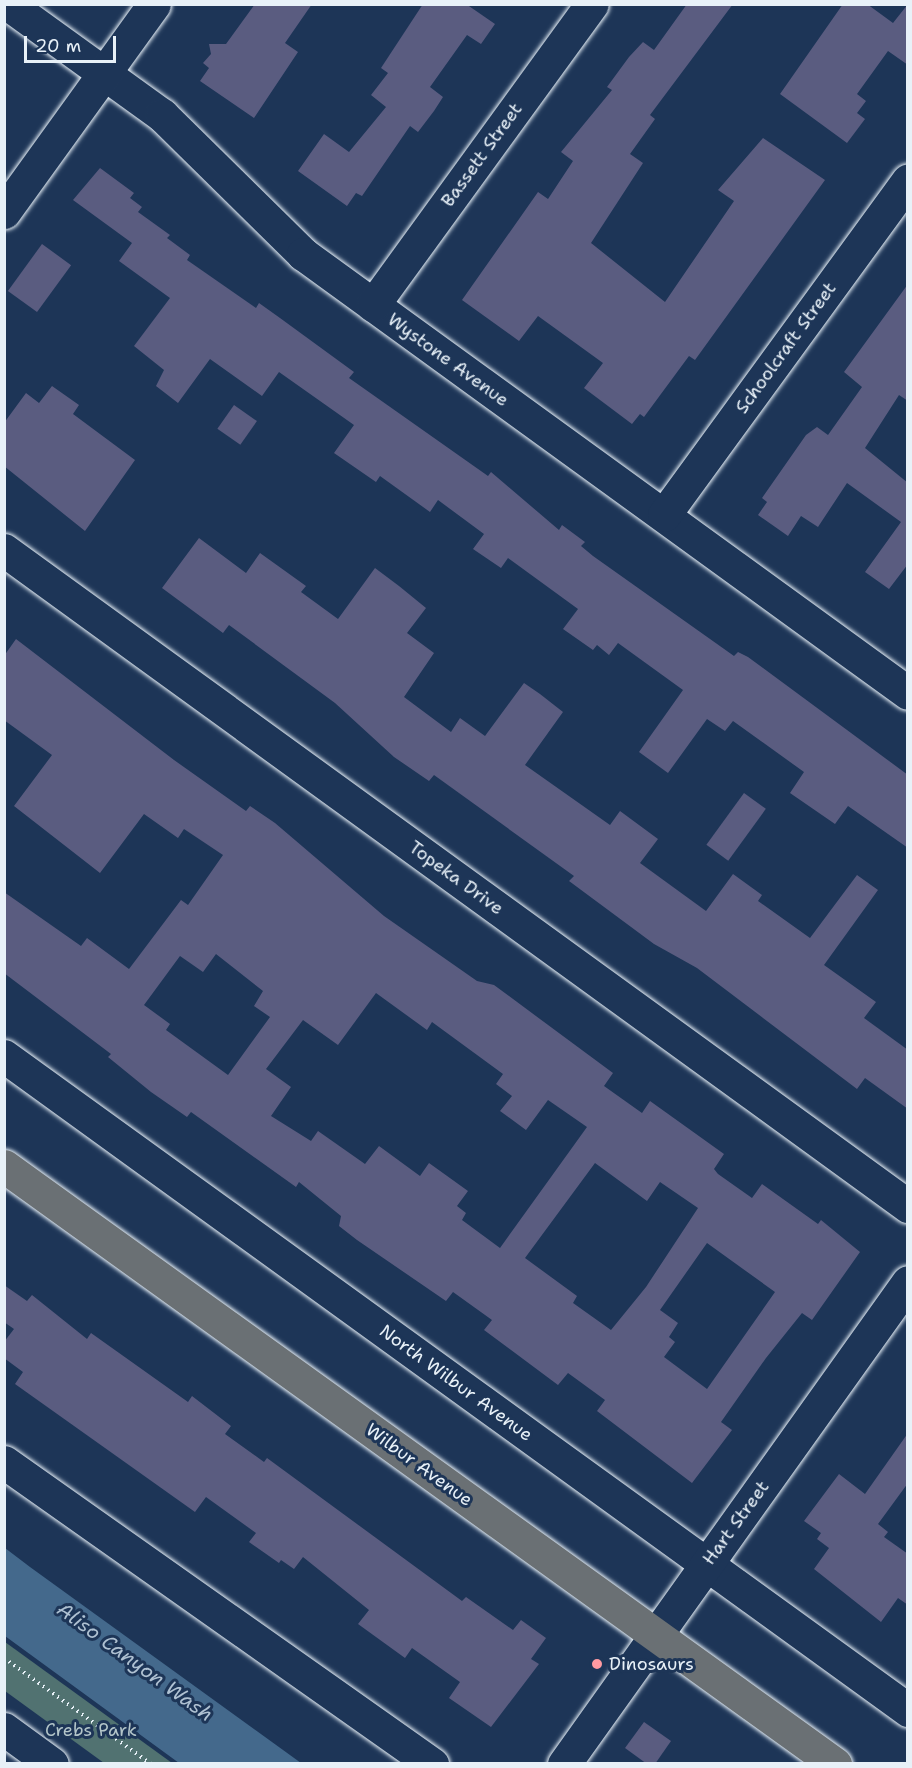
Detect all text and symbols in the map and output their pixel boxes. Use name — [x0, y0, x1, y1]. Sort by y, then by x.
scale bar — [27, 24, 118, 62]
text: 20 m — [35, 34, 81, 58]
street label: Bassett Street — [437, 99, 527, 211]
street label: Schoolcraft Street — [731, 278, 841, 418]
street label: Wystone Avenue — [383, 309, 513, 411]
street label: Topeka Drive — [405, 837, 507, 919]
street label: North Wilbur Avenue — [375, 1320, 537, 1446]
street label: Wilbur Avenue — [361, 1419, 477, 1511]
street label: Hart Street — [698, 1477, 774, 1569]
water label: Aliso Canyon Wash — [52, 1597, 218, 1727]
place label: Dinosaurs — [609, 1653, 694, 1675]
marker: Dinosaurs — [590, 1657, 604, 1671]
park label: Crebs Park — [45, 1719, 137, 1741]

